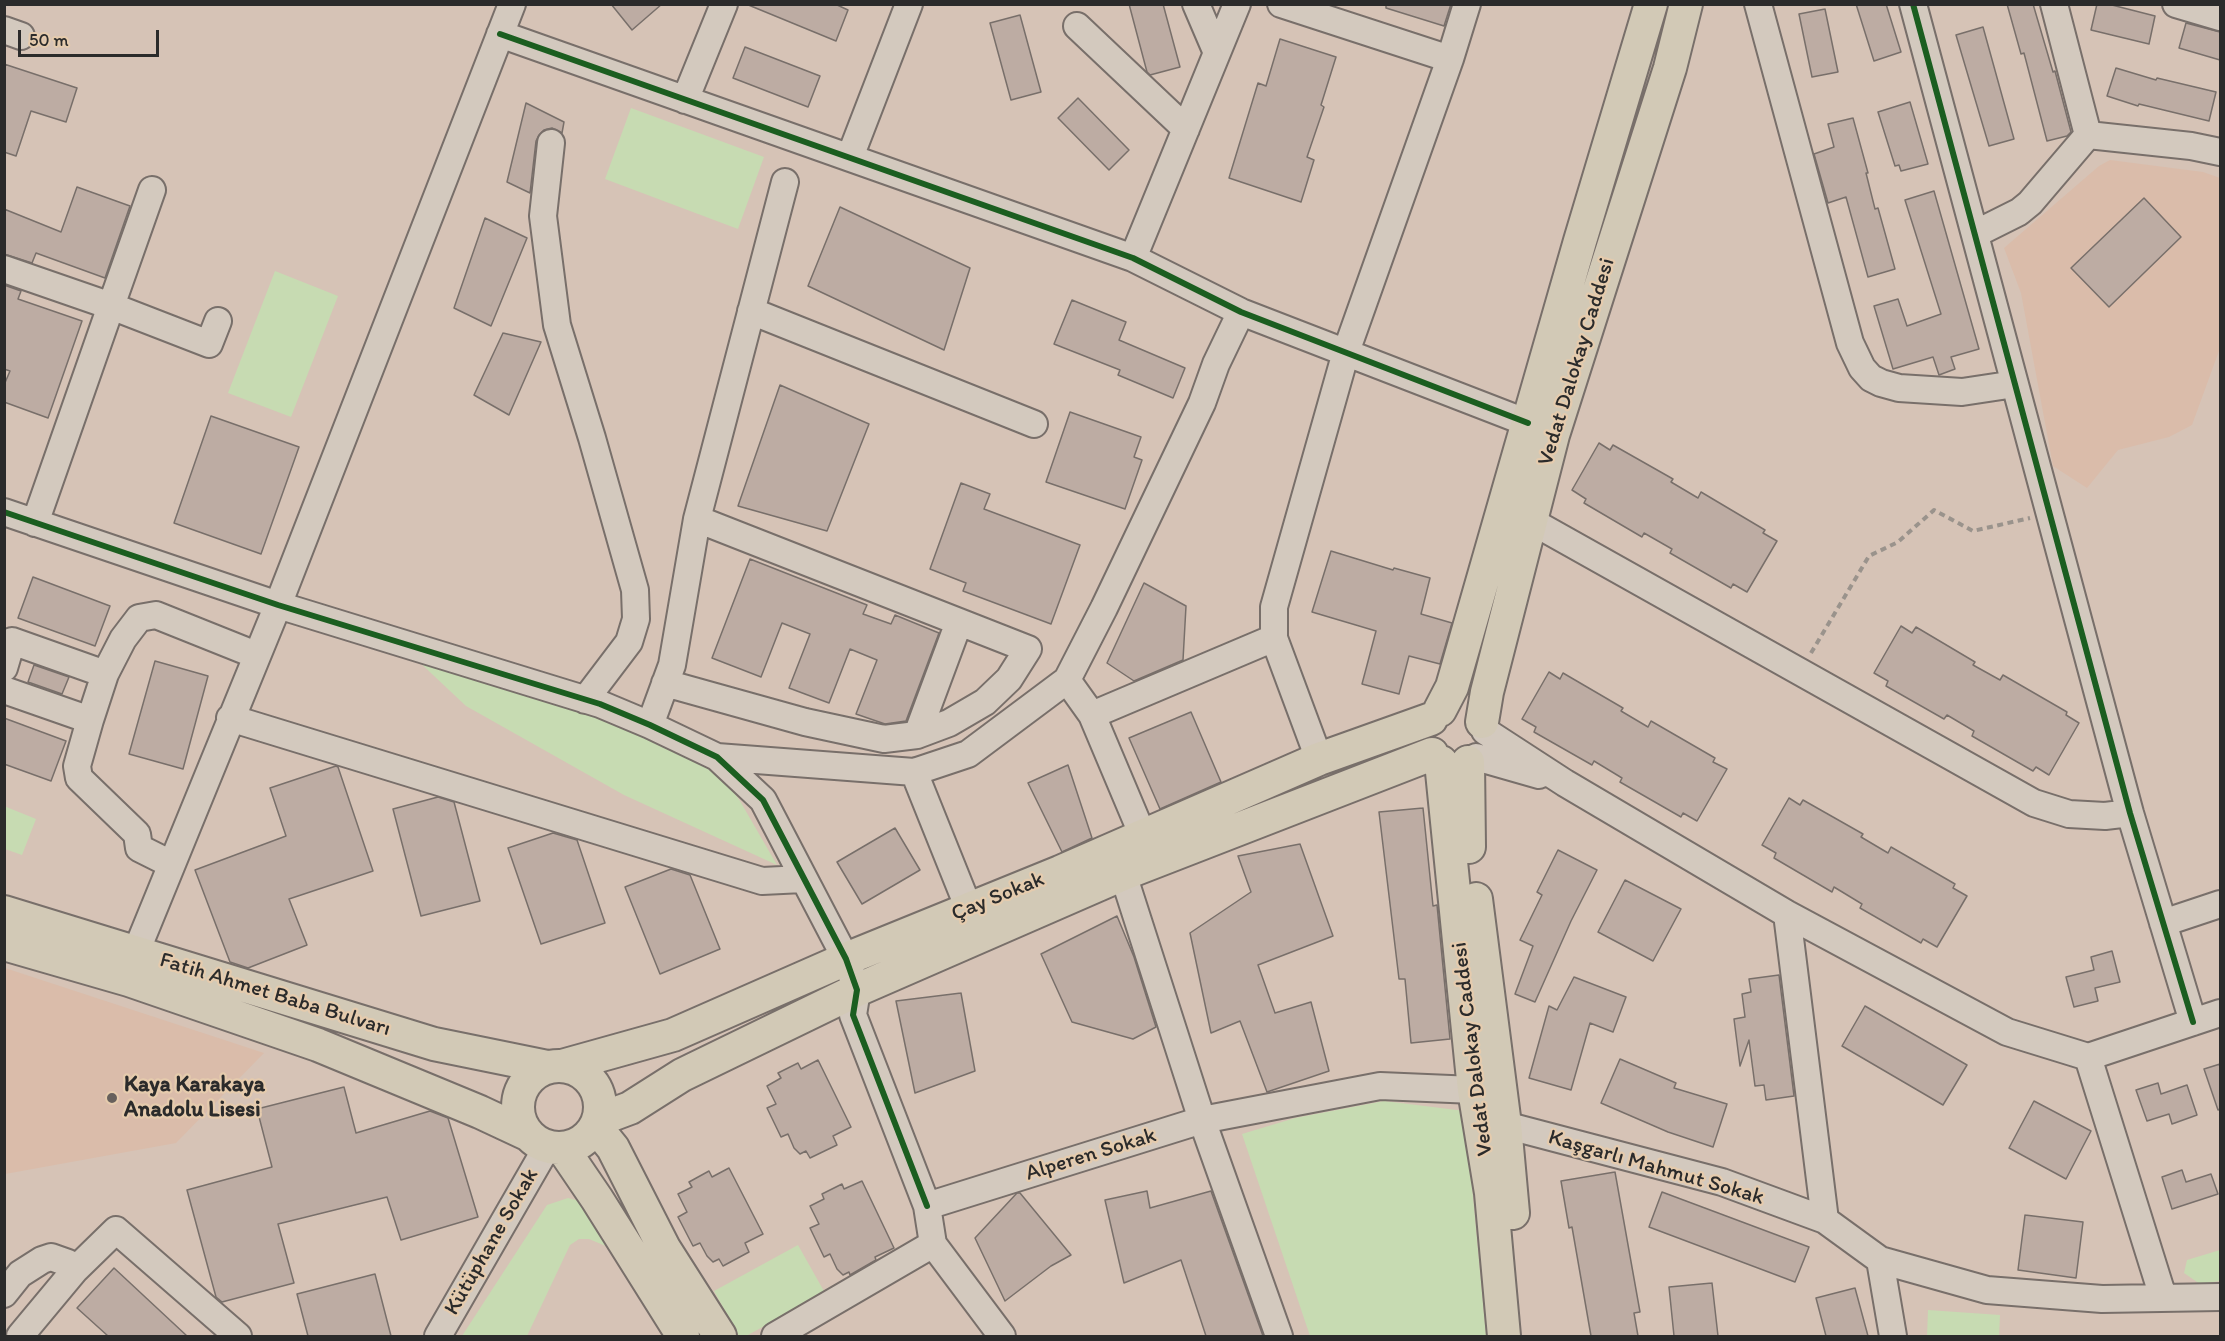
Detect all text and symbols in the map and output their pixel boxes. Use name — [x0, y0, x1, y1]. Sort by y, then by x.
scale bar — [21, 18, 162, 56]
text: 50 m — [29, 29, 69, 51]
street label: Vedat Dalokay Caddesi — [1533, 255, 1621, 469]
street label: Çay Sokak — [948, 866, 1048, 928]
street label: Vedat Dalokay Caddesi — [1447, 940, 1499, 1158]
street label: Fatih Ahmet Baba Bulvarı — [156, 947, 394, 1043]
place label: Kaya Karakaya Anadolu Lisesi — [124, 1072, 265, 1124]
marker: Kaya Karakaya Anadolu Lisesi — [105, 1091, 119, 1105]
street label: Alperen Sokak — [1022, 1123, 1160, 1187]
street label: Kaşgarlı Mahmut Sokak — [1545, 1125, 1767, 1211]
street label: Kütüphane Sokak — [439, 1164, 545, 1320]

